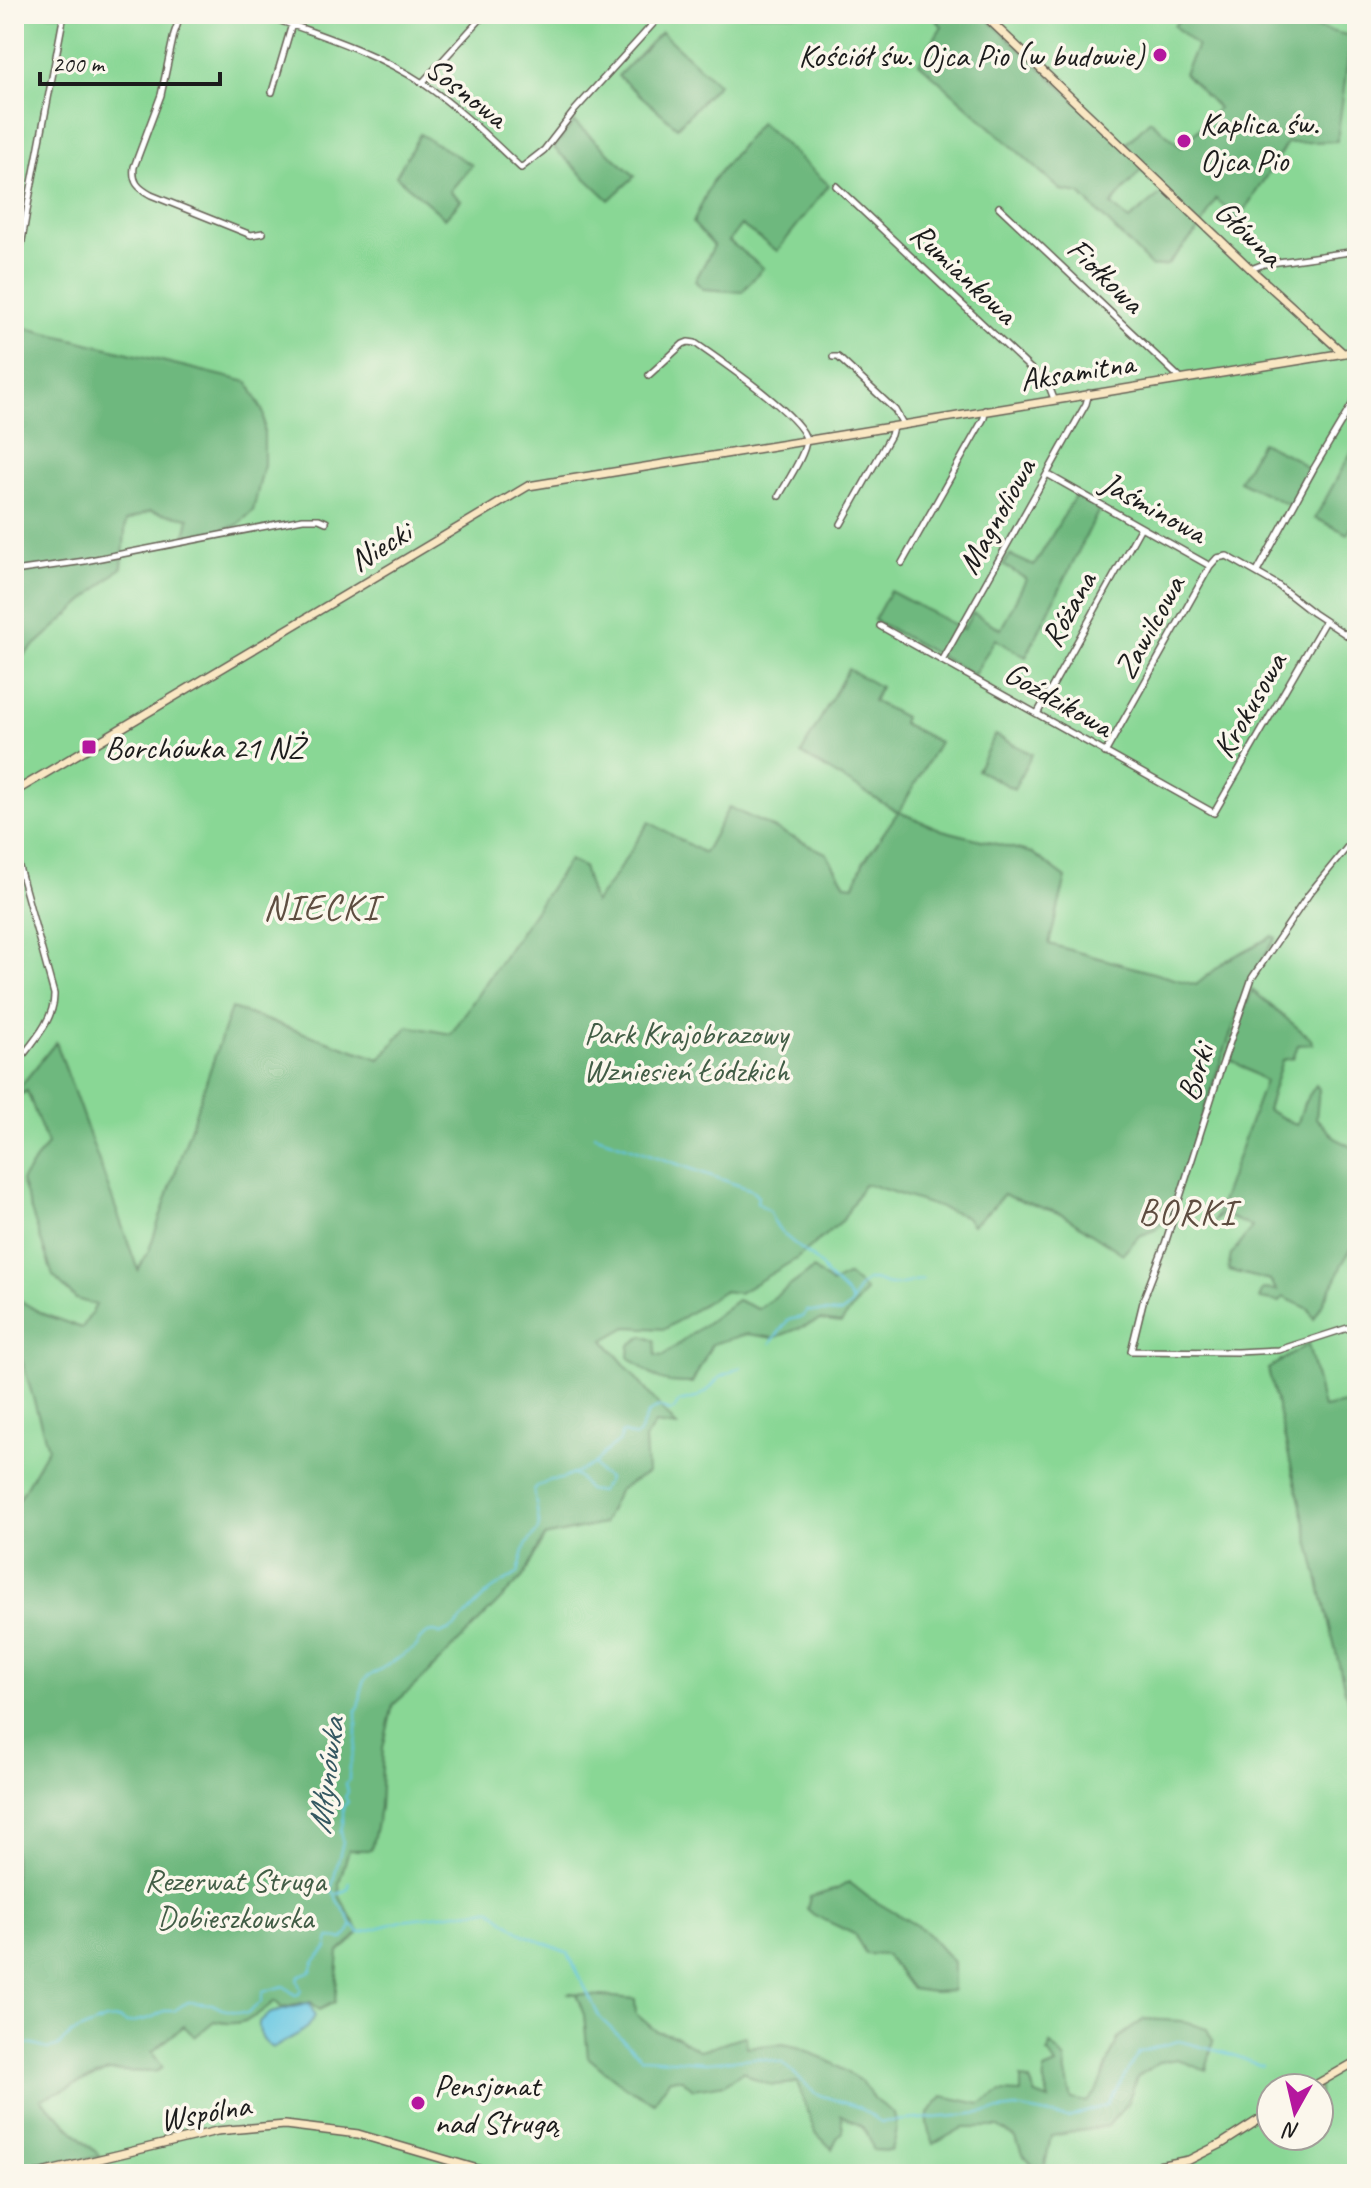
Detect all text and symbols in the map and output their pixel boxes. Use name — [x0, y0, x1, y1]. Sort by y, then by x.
place label: Kościół św. Ojca Pio (w budowie) — [798, 35, 1145, 76]
scale bar — [40, 36, 220, 86]
marker: Kościół św. Ojca Pio (w budowie) — [1151, 46, 1169, 64]
street label: Sosnowa — [418, 48, 518, 139]
text: 200 m — [52, 49, 106, 79]
place label: Kaplica św. Ojca Pio — [1200, 103, 1319, 181]
marker: Kaplica św. Ojca Pio — [1175, 132, 1193, 150]
street label: Główna — [1206, 191, 1293, 277]
street label: Rumiankowa — [902, 214, 1027, 335]
street label: Fiołkowa — [1058, 229, 1155, 324]
street label: Aksamitna — [1017, 342, 1140, 401]
street label: Magnoliowa — [948, 449, 1046, 581]
street label: Jaśminowa — [1092, 461, 1216, 554]
street label: Niecki — [342, 510, 422, 581]
street label: Różana — [1031, 563, 1107, 654]
street label: Zawilcowa — [1104, 567, 1195, 686]
street label: Krokusowa — [1203, 643, 1297, 765]
street label: Goździkowa — [997, 652, 1123, 748]
place label: Borchówka 21 NŻ — [105, 727, 308, 768]
marker: Borchówka 21 NŻ — [80, 738, 98, 756]
district label: NIECKI — [263, 884, 384, 930]
park label: Park Krajobrazowy Wzniesień Łódzkich — [583, 1013, 791, 1091]
street label: Borki — [1167, 1035, 1225, 1106]
district label: BORKI — [1138, 1189, 1242, 1235]
water label: Młynówka — [297, 1713, 354, 1836]
park label: Rezerwat Struga Dobieszkowska — [145, 1860, 328, 1938]
place label: Pensjonat nad Strugą — [434, 2065, 560, 2143]
north arrow — [1255, 2072, 1335, 2152]
street label: Wspólna — [157, 2084, 256, 2141]
marker: Pensjonat nad Strugą — [409, 2094, 427, 2112]
text: N — [1280, 2116, 1301, 2146]

